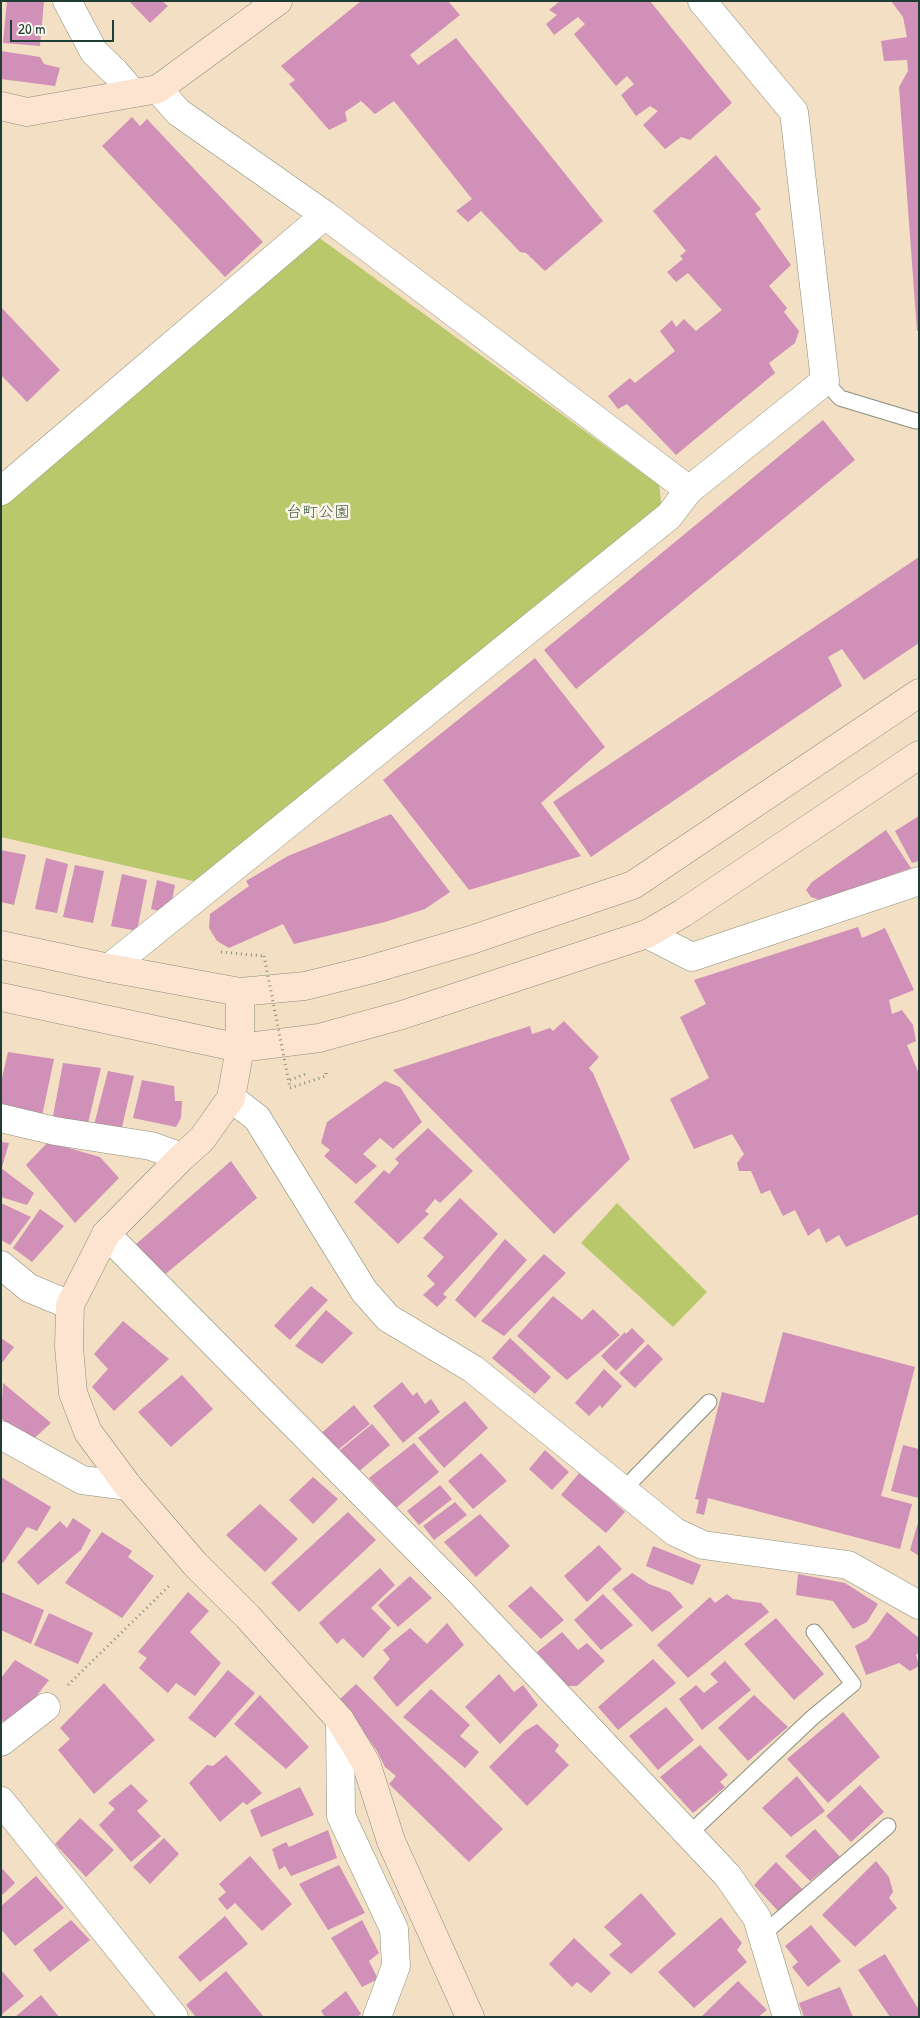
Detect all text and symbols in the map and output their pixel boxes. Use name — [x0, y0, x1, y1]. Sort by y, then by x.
scale bar — [12, 10, 116, 42]
text: 20 m — [18, 18, 45, 39]
park label: 台町公園 — [286, 503, 350, 523]

